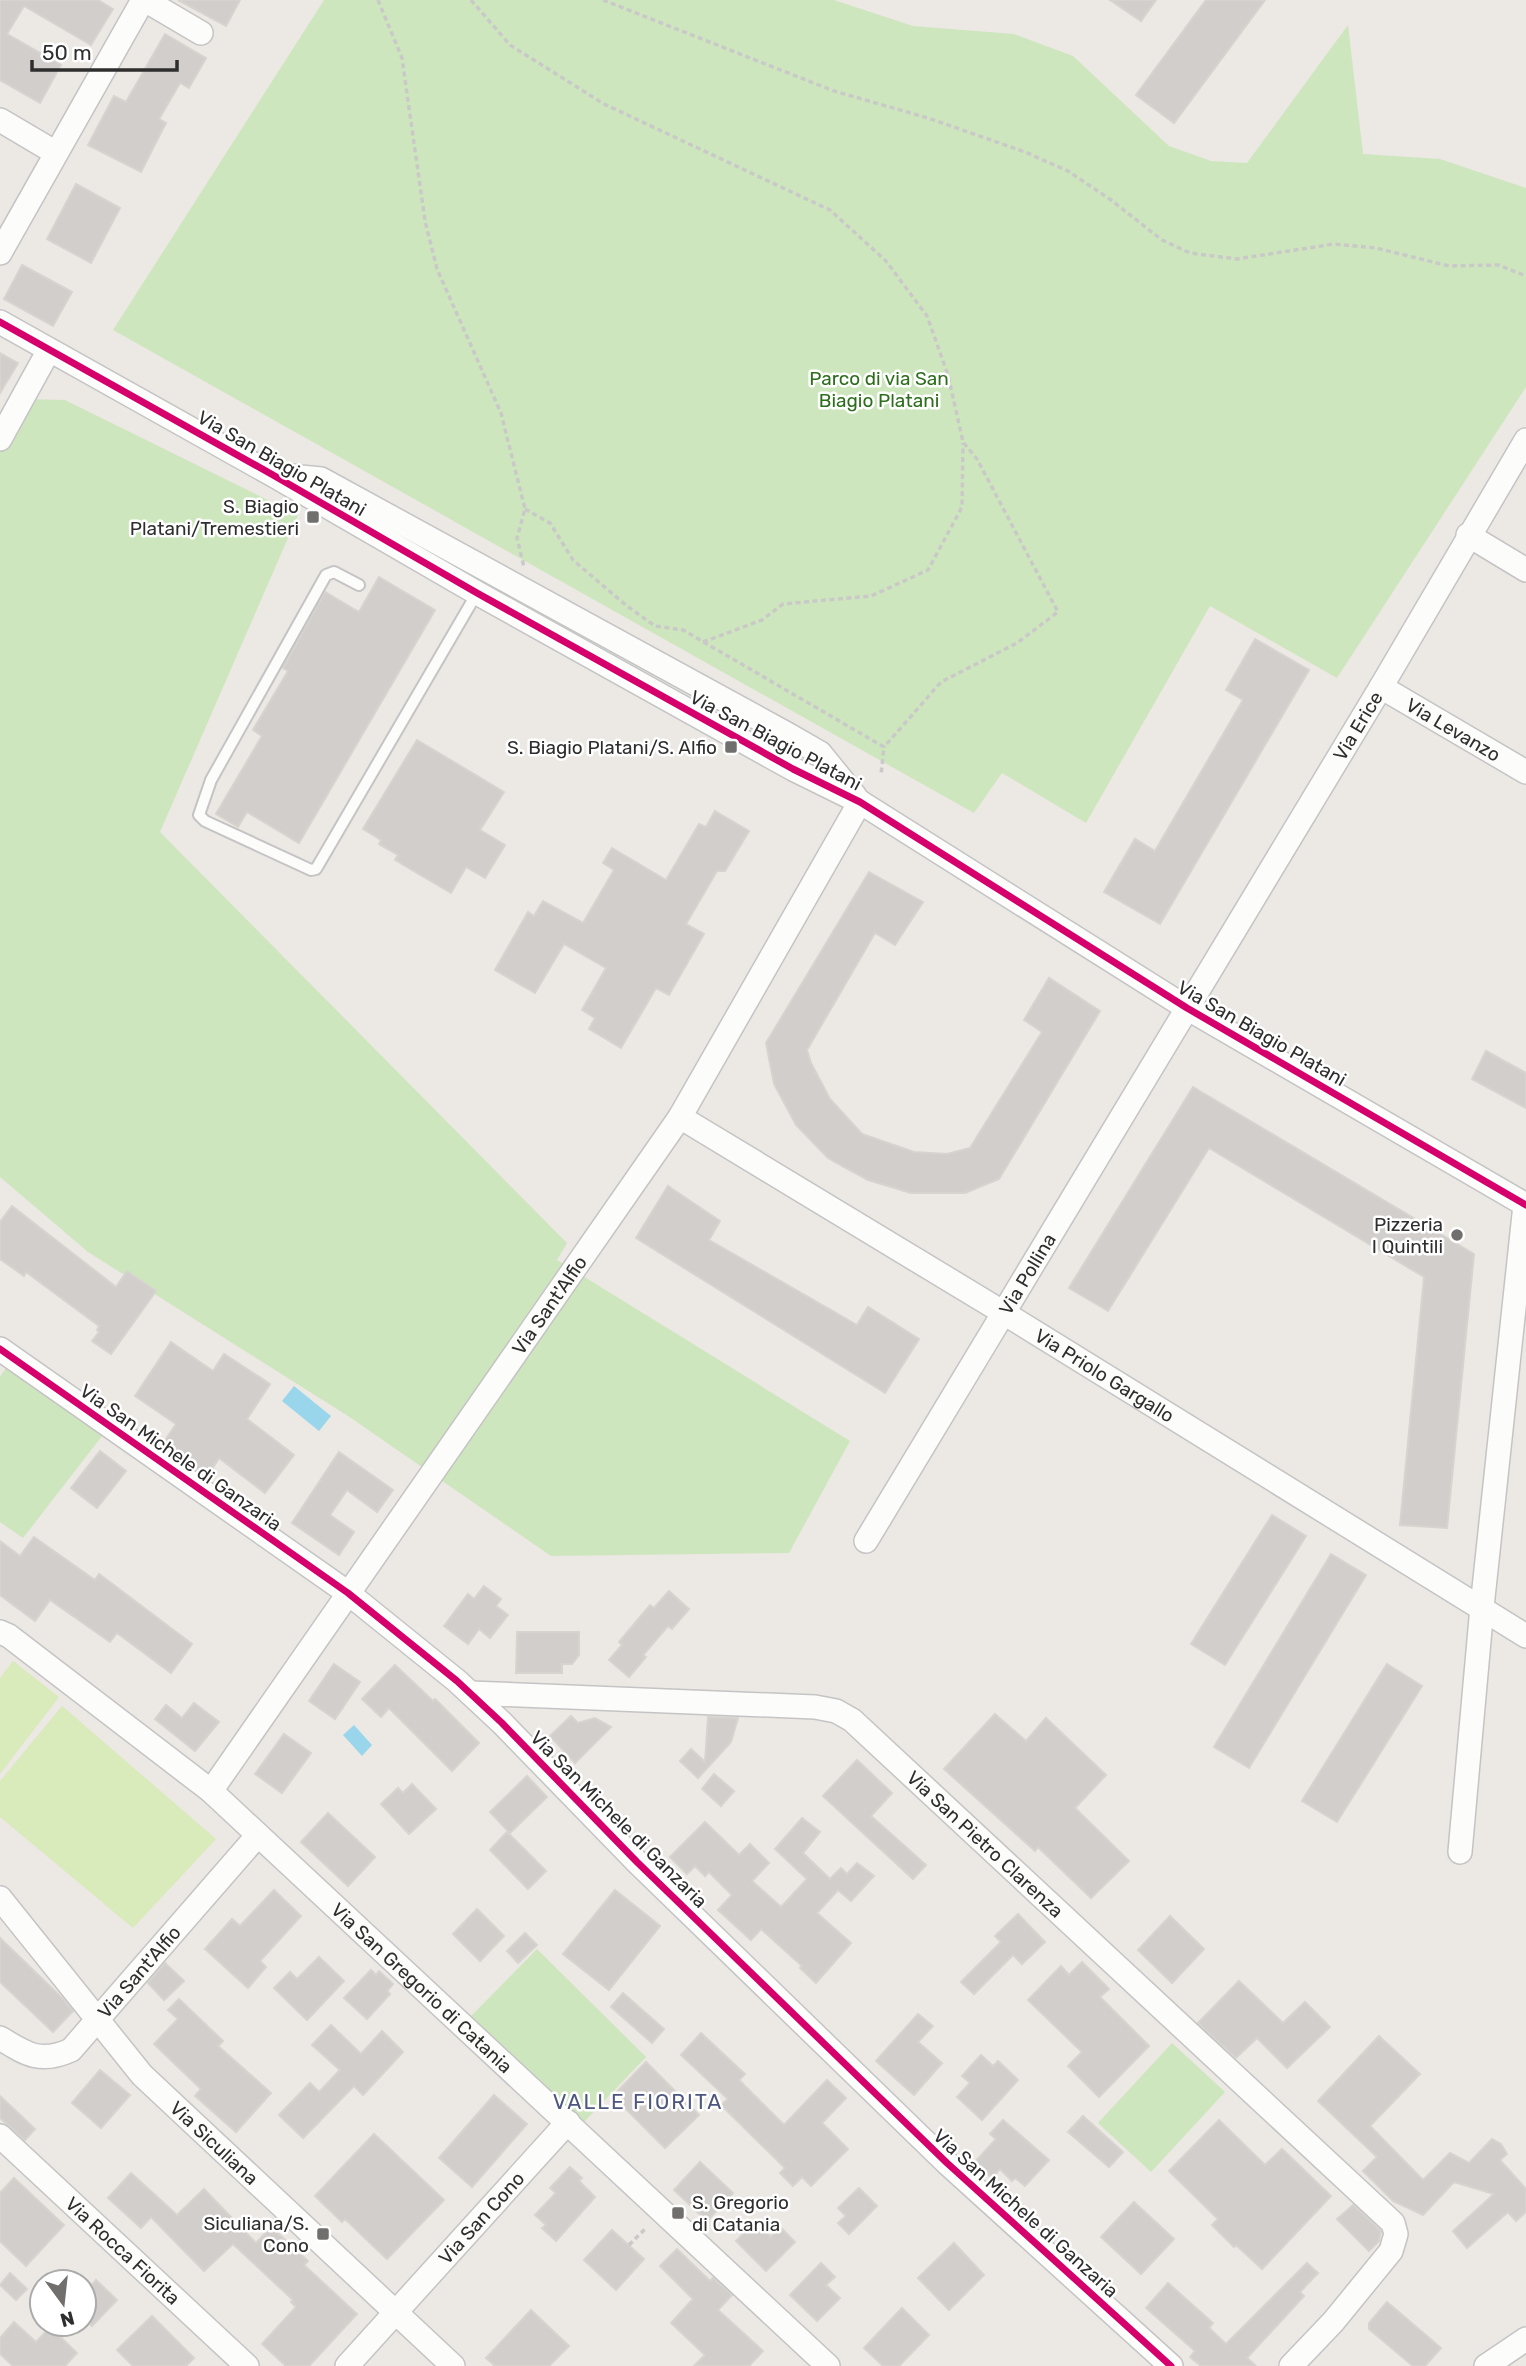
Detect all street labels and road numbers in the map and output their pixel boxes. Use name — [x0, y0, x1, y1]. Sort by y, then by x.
street label: Via San Biagio Platani — [193, 406, 370, 521]
street label: Via San Biagio Platani — [686, 685, 866, 795]
street label: Via Erice — [1328, 687, 1388, 765]
street label: Via Levanzo — [1402, 693, 1505, 767]
street label: Via San Biagio Platani — [1173, 976, 1350, 1091]
street label: Via Pollina — [994, 1229, 1061, 1319]
street label: Via Sant'Alfio — [507, 1252, 592, 1359]
street label: Via Priolo Gargallo — [1030, 1324, 1178, 1428]
street label: Via San Michele di Ganzaria — [75, 1379, 286, 1536]
street label: Via San Michele di Ganzaria — [525, 1726, 712, 1913]
street label: Via San Pietro Clarenza — [902, 1766, 1068, 1923]
street label: Via San Gregorio di Catania — [326, 1898, 517, 2078]
street label: Via Sant'Alfio — [93, 1921, 186, 2023]
street label: Via Siculiana — [165, 2096, 263, 2190]
street label: Via San Michele di Ganzaria — [928, 2124, 1123, 2303]
street label: Via San Cono — [434, 2167, 529, 2269]
street label: Via Rocca Fiorita — [61, 2192, 185, 2310]

